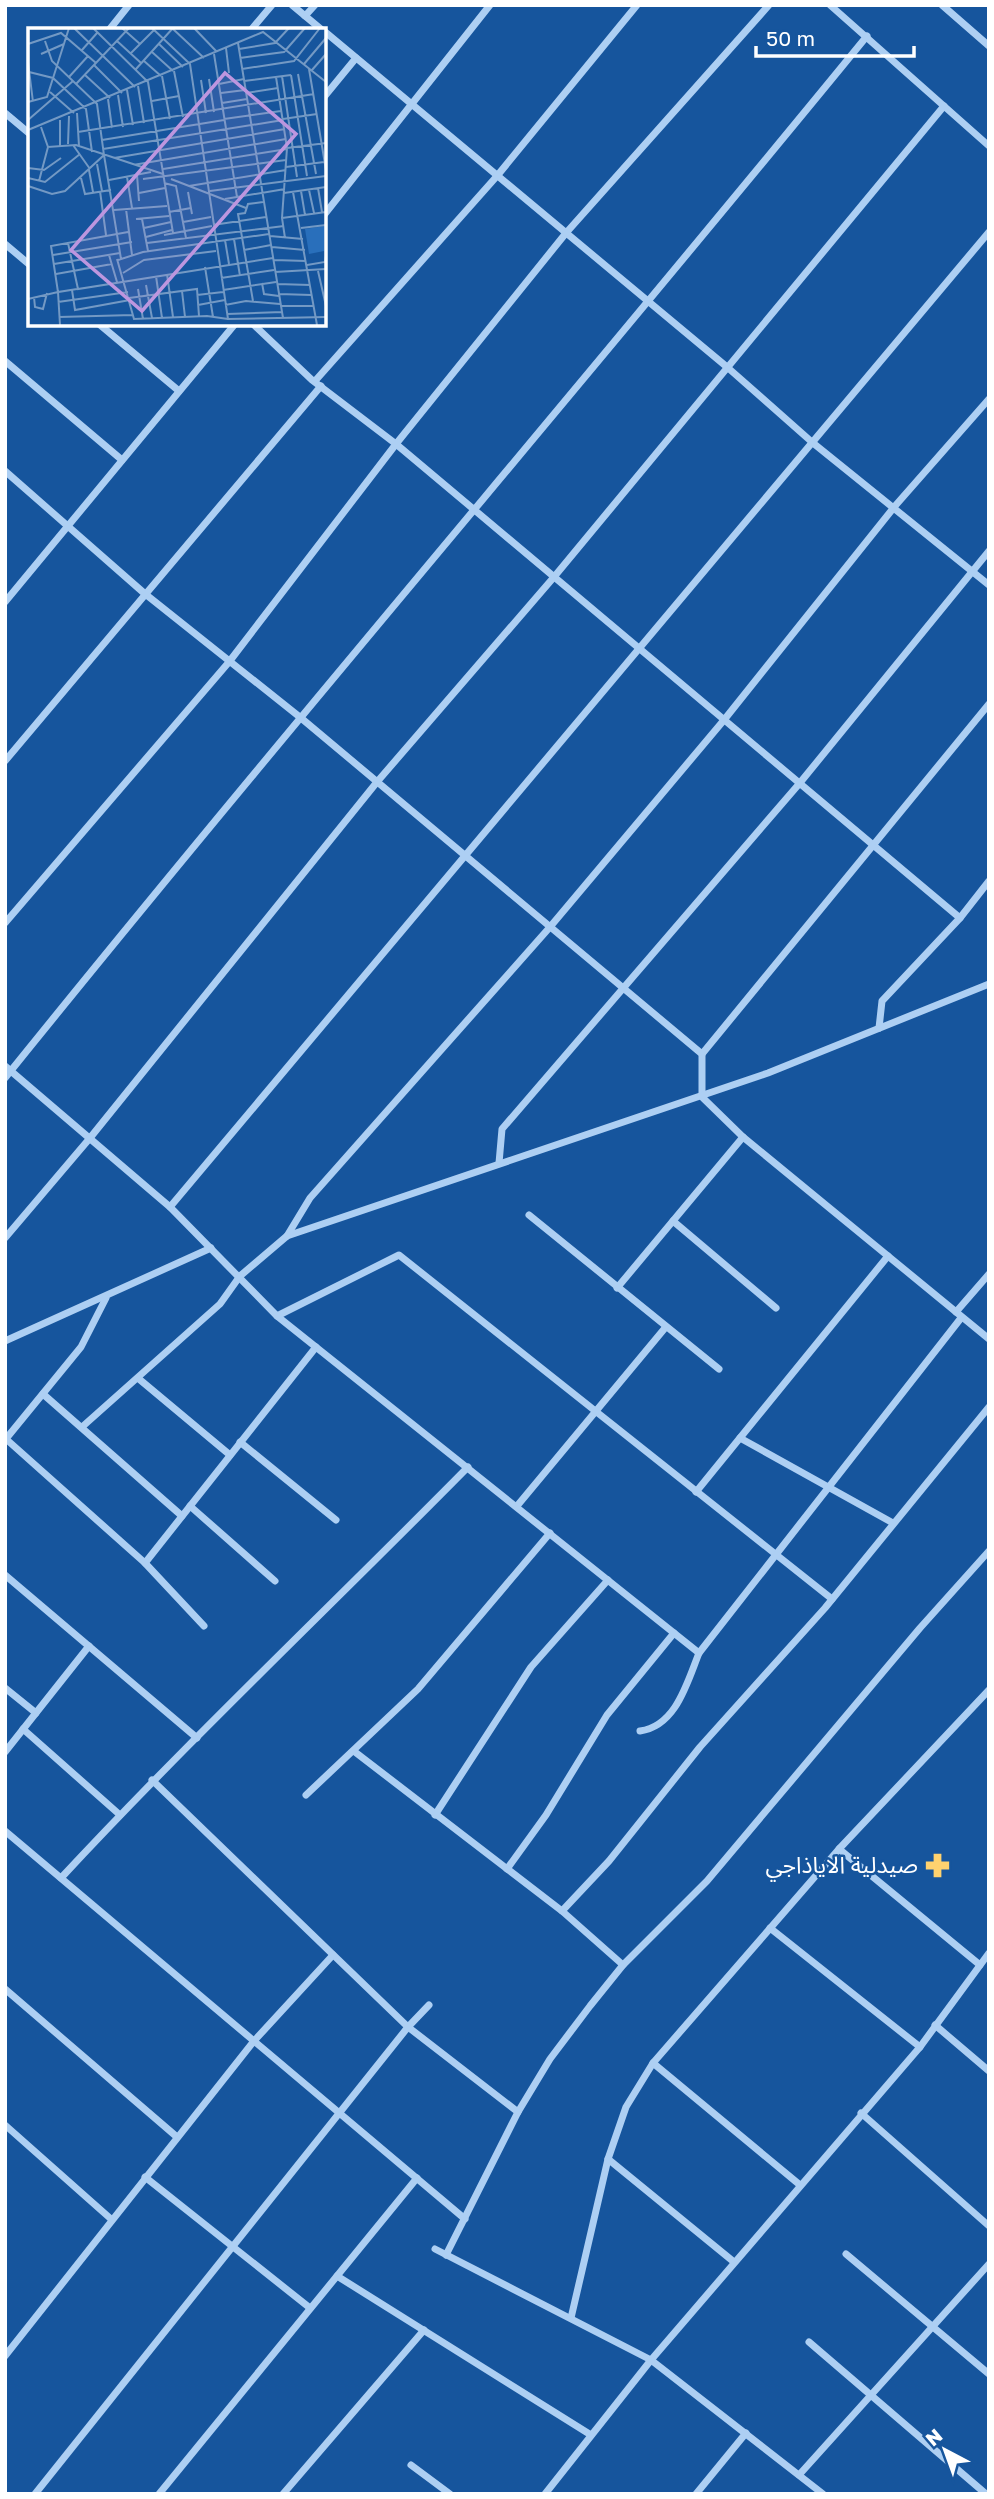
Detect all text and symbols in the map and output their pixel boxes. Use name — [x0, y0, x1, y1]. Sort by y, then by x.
scale bar — [756, 14, 914, 58]
text: 50 m — [766, 25, 815, 51]
inset map — [28, 28, 326, 326]
place label: صيدلية الاياذاجي — [766, 1850, 918, 1882]
pharmacy icon: صيدلية الاياذاجي — [924, 1851, 952, 1879]
north arrow — [910, 2415, 980, 2485]
text: N — [921, 2423, 947, 2450]

